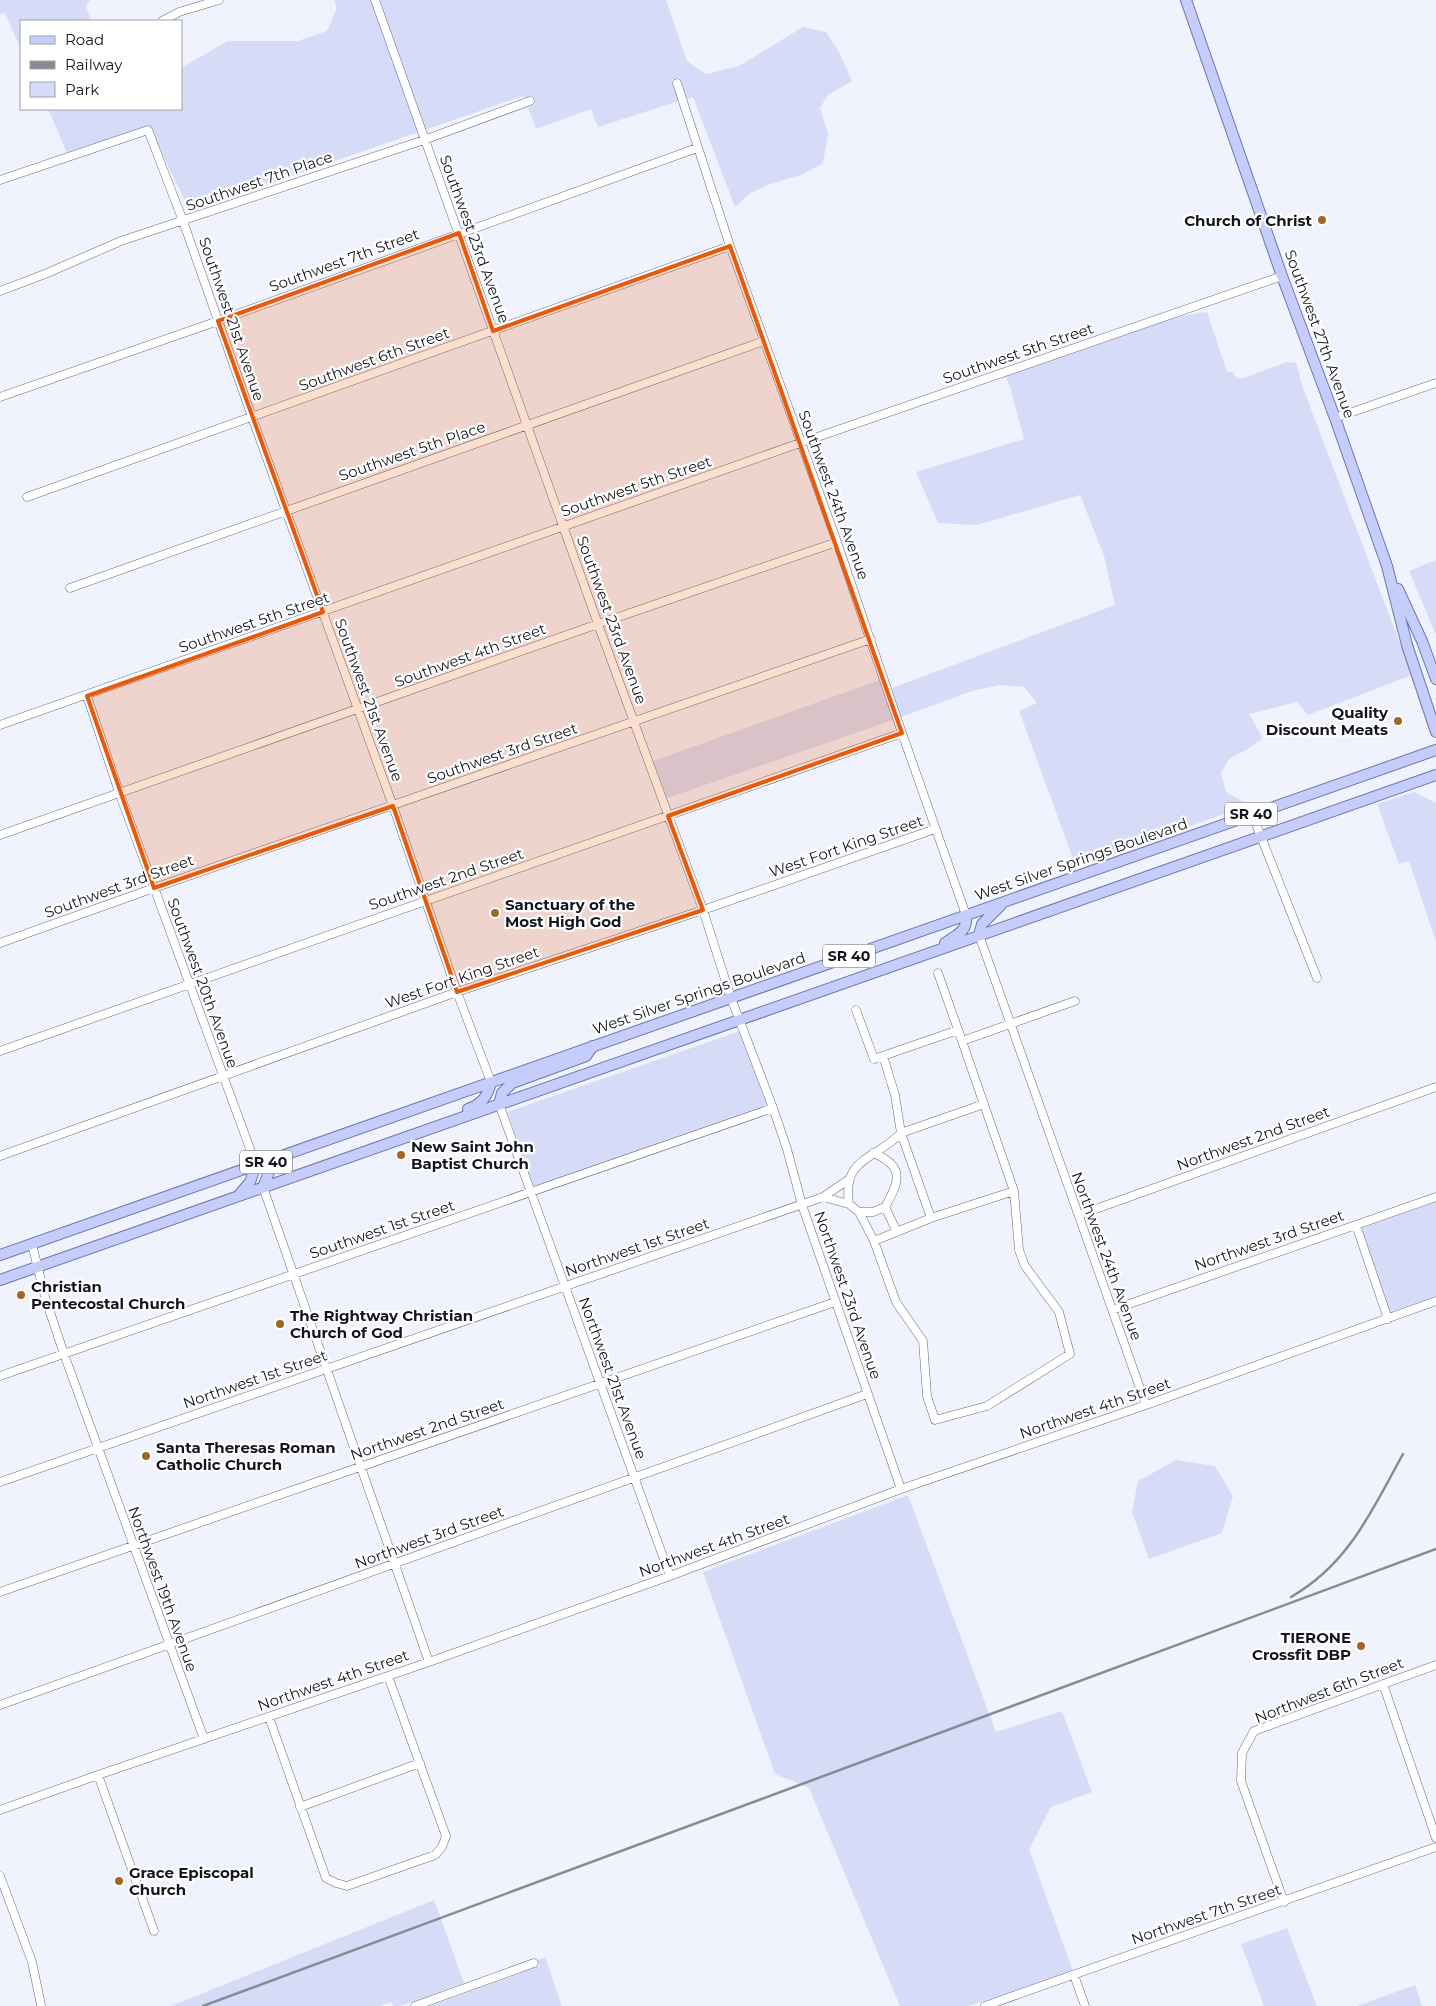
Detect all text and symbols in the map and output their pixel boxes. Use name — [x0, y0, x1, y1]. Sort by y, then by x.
legend — [20, 20, 182, 110]
text: Road — [65, 30, 104, 49]
text: Railway — [65, 55, 123, 74]
text: Park — [65, 80, 99, 99]
street label: Southwest 7th Place — [183, 147, 335, 215]
street label: Southwest 23rd Avenue — [436, 152, 514, 326]
place label: Church of Christ — [1184, 211, 1312, 230]
marker: Church of Christ — [1316, 214, 1328, 226]
street label: Southwest 7th Street — [266, 224, 422, 296]
street label: Southwest 21st Avenue — [195, 235, 269, 403]
street label: Southwest 27th Avenue — [1281, 247, 1359, 421]
street label: Southwest 5th Street — [940, 318, 1096, 388]
street label: Southwest 6th Street — [296, 323, 452, 395]
street label: Southwest 24th Avenue — [794, 408, 874, 582]
street label: Southwest 5th Place — [336, 417, 488, 485]
street label: Southwest 5th Street — [558, 451, 714, 521]
street label: Southwest 23rd Avenue — [573, 533, 651, 707]
street label: Southwest 5th Street — [176, 587, 332, 657]
street label: Southwest 21st Avenue — [331, 616, 407, 784]
street label: Southwest 4th Street — [392, 619, 548, 691]
place label: Quality Discount Meats — [1266, 703, 1389, 739]
marker: Quality Discount Meats — [1392, 715, 1404, 727]
street label: Southwest 3rd Street — [424, 718, 580, 788]
road number: SR 40 — [1225, 802, 1277, 826]
street label: West Fort King Street — [767, 811, 925, 881]
street label: West Silver Springs Boulevard — [972, 814, 1190, 904]
street label: Southwest 2nd Street — [366, 844, 526, 914]
street label: Southwest 3rd Street — [42, 850, 196, 922]
street label: Southwest 20th Avenue — [163, 895, 243, 1071]
place label: Sanctuary of the Most High God — [505, 895, 635, 931]
marker: Sanctuary of the Most High God — [489, 907, 501, 919]
street label: West Fort King Street — [383, 942, 541, 1012]
road number: SR 40 — [823, 944, 875, 968]
street label: West Silver Springs Boulevard — [590, 948, 808, 1038]
street label: Northwest 2nd Street — [1174, 1101, 1332, 1175]
place label: New Saint John Baptist Church — [411, 1137, 534, 1173]
marker: New Saint John Baptist Church — [395, 1149, 407, 1161]
road number: SR 40 — [240, 1150, 292, 1174]
street label: Northwest 24th Avenue — [1068, 1169, 1146, 1343]
street label: Southwest 1st Street — [307, 1195, 457, 1263]
street label: Northwest 3rd Street — [1192, 1205, 1346, 1275]
street label: Northwest 23rd Avenue — [810, 1208, 886, 1382]
street label: Northwest 1st Street — [562, 1213, 712, 1281]
place label: Christian Pentecostal Church — [31, 1277, 185, 1313]
marker: Christian Pentecostal Church — [15, 1289, 27, 1301]
street label: Northwest 21st Avenue — [575, 1294, 651, 1462]
place label: The Rightway Christian Church of God — [290, 1306, 473, 1342]
marker: The Rightway Christian Church of God — [274, 1318, 286, 1330]
street label: Northwest 1st Street — [180, 1345, 330, 1413]
street label: Northwest 4th Street — [1017, 1373, 1173, 1443]
street label: Northwest 2nd Street — [348, 1394, 506, 1464]
place label: Santa Theresas Roman Catholic Church — [156, 1438, 336, 1474]
marker: Santa Theresas Roman Catholic Church — [140, 1450, 152, 1462]
street label: Northwest 3rd Street — [352, 1501, 506, 1573]
street label: Northwest 19th Avenue — [124, 1504, 202, 1674]
street label: Northwest 4th Street — [636, 1509, 792, 1581]
place label: TIERONE Crossfit DBP — [1252, 1628, 1351, 1664]
marker: TIERONE Crossfit DBP — [1355, 1640, 1367, 1652]
street label: Northwest 4th Street — [255, 1645, 411, 1715]
street label: Northwest 6th Street — [1252, 1653, 1406, 1727]
place label: Grace Episcopal Church — [129, 1863, 254, 1899]
marker: Grace Episcopal Church — [113, 1875, 125, 1887]
street label: Northwest 7th Street — [1128, 1879, 1284, 1949]

